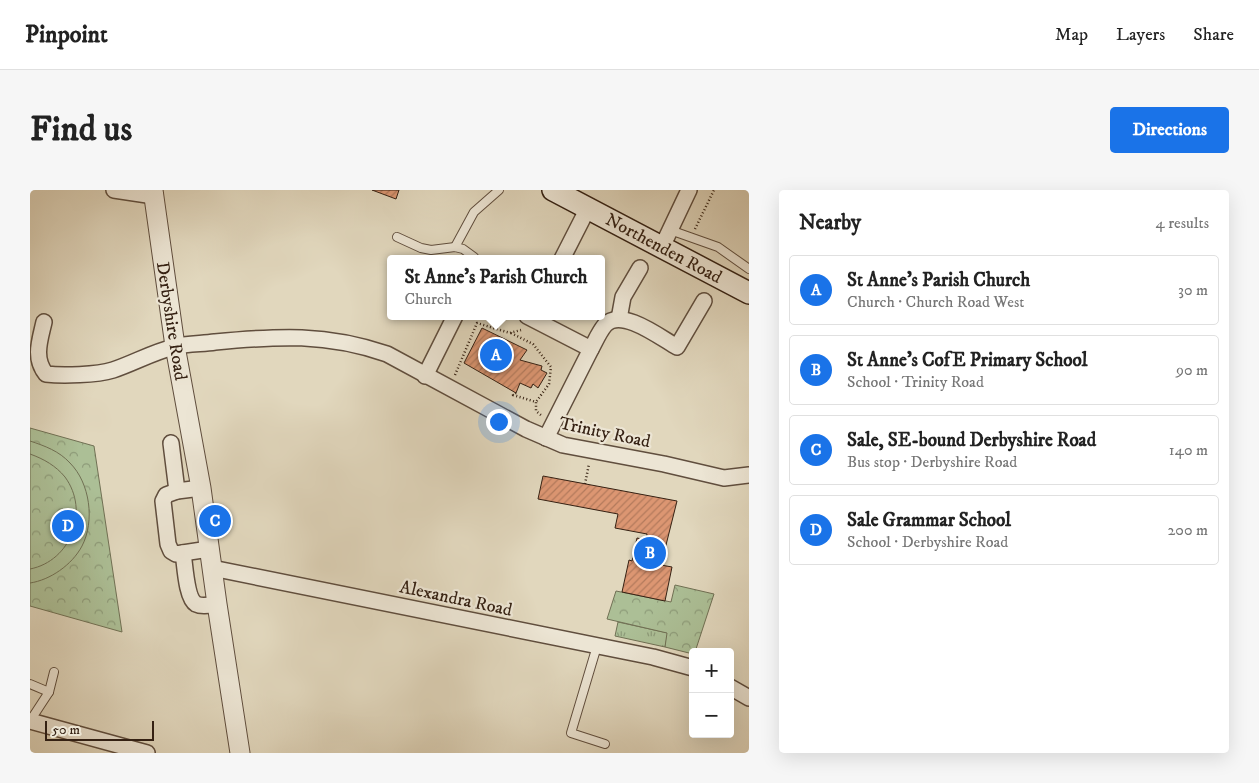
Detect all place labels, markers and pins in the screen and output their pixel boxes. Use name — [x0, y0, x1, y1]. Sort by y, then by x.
pin: A — [480, 336, 512, 374]
pin: C — [199, 502, 231, 540]
pin: D — [52, 507, 84, 545]
pin: B — [634, 534, 666, 572]

